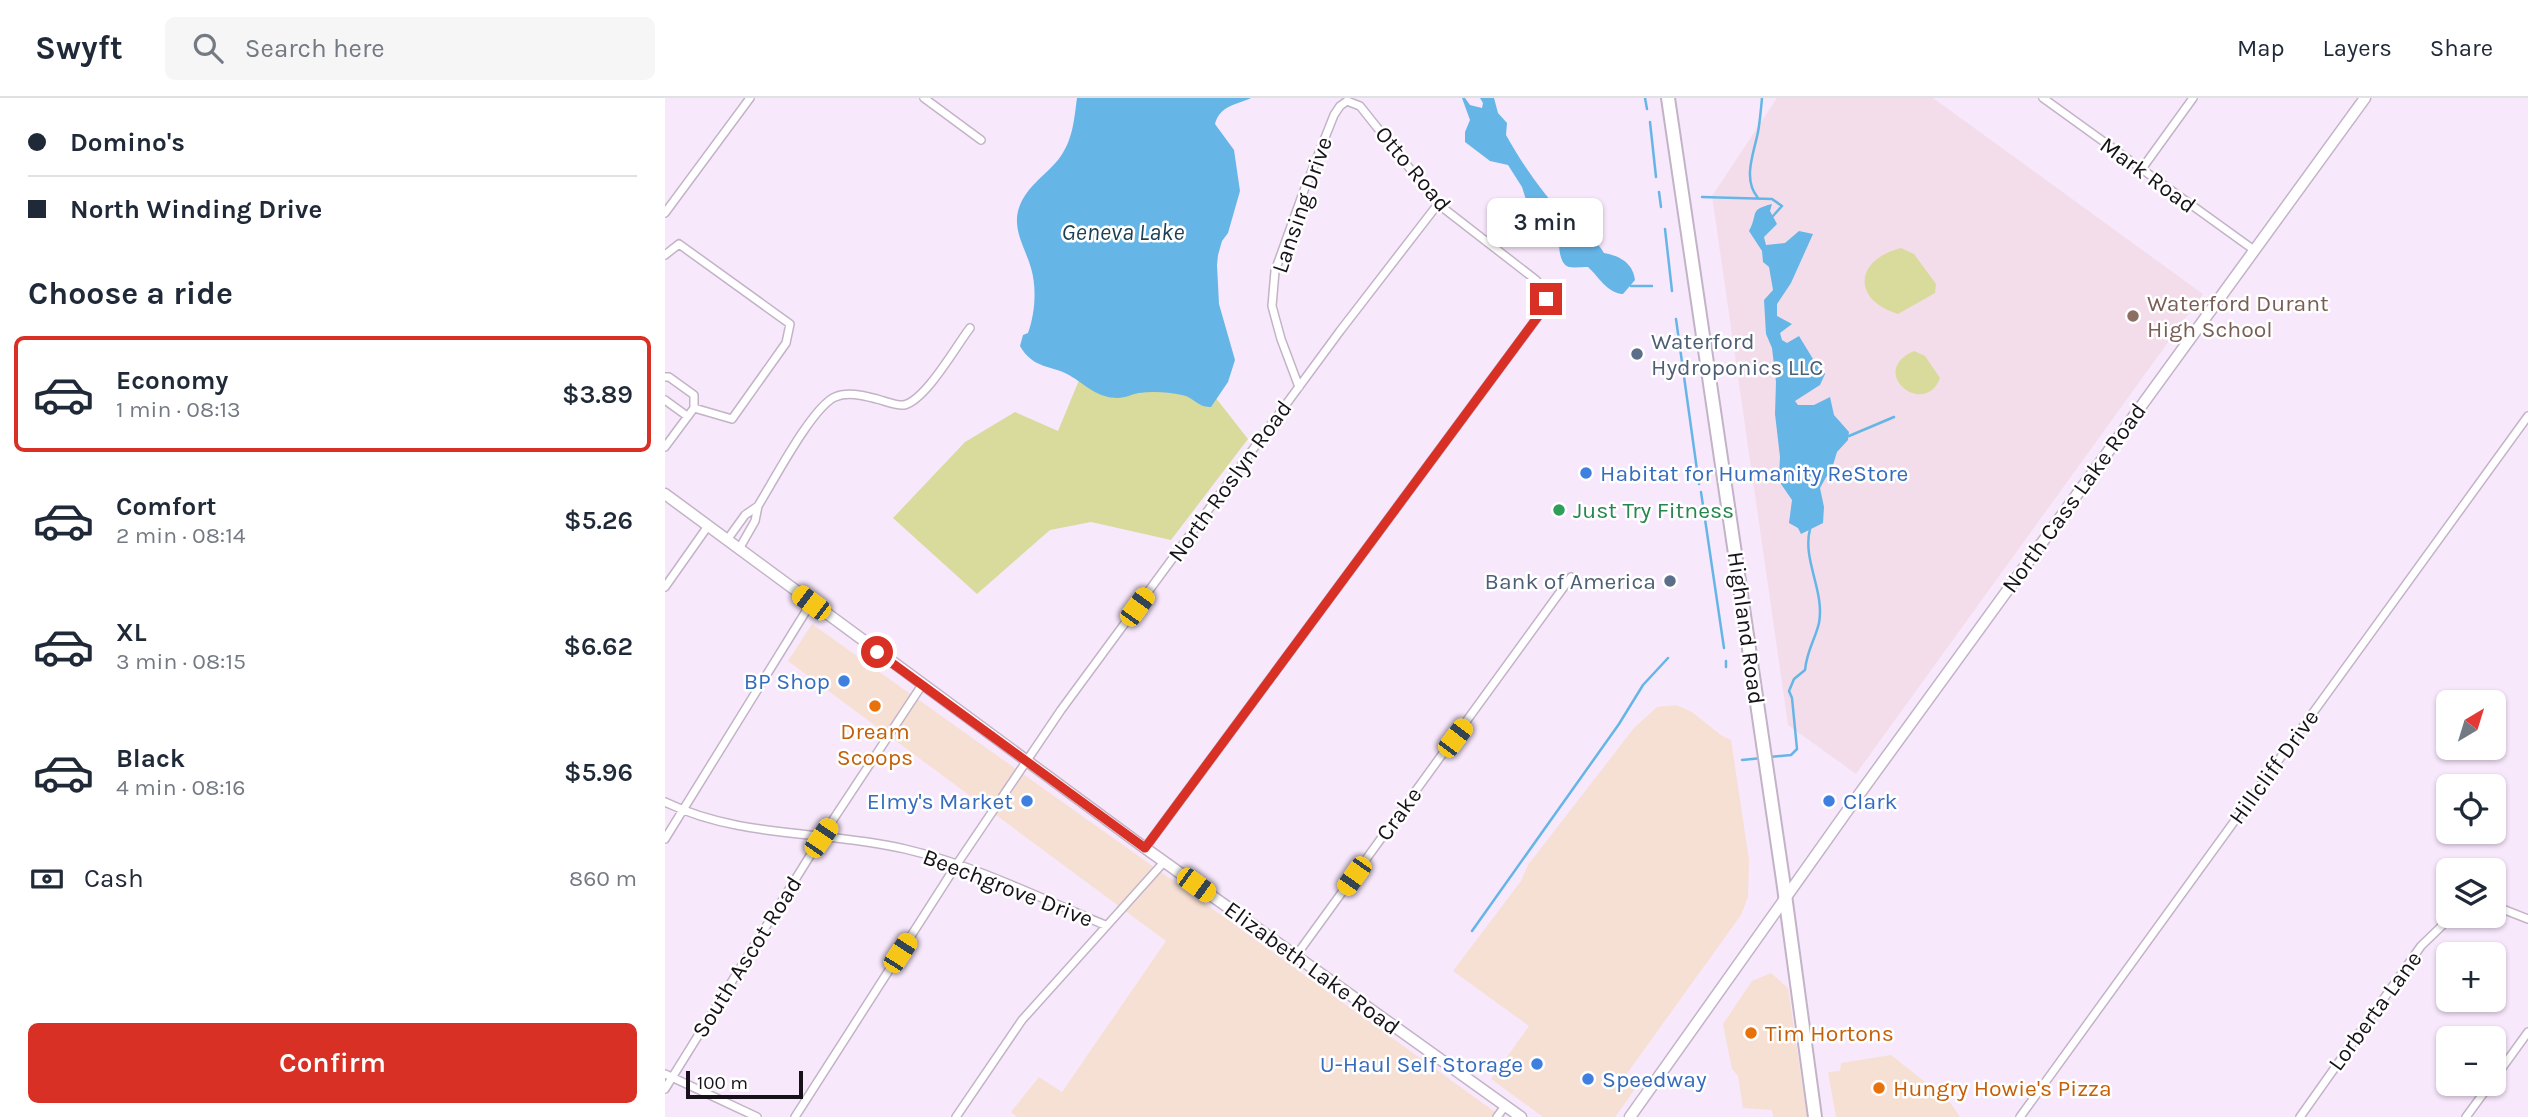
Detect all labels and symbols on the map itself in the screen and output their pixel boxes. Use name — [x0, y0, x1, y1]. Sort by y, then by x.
street label: Otto Road — [1370, 121, 1456, 217]
street label: Mark Road — [2095, 131, 2201, 219]
street label: Lansing Drive — [1266, 133, 1338, 277]
callout: 3 min — [1488, 198, 1604, 246]
water label: Geneva Lake — [1062, 218, 1184, 246]
route end — [1530, 283, 1562, 315]
place label: Waterford Durant High School — [2147, 290, 2329, 343]
marker: Waterford Durant High School — [2125, 308, 2141, 324]
place label: Waterford Hydroponics LLC — [1651, 328, 1823, 381]
marker: Waterford Hydroponics LLC — [1629, 346, 1645, 362]
street label: North Roslyn Road — [1162, 395, 1298, 567]
street label: North Cass Lake Road — [1996, 398, 2152, 598]
place label: Habitat for Humanity ReStore — [1600, 460, 1908, 487]
marker: Habitat for Humanity ReStore — [1578, 465, 1594, 481]
place label: Just Try Fitness — [1573, 497, 1734, 524]
marker: Just Try Fitness — [1551, 502, 1567, 518]
street label: Highland Road — [1722, 550, 1770, 706]
place label: Bank of America — [1485, 568, 1656, 595]
marker: Bank of America — [1662, 573, 1678, 589]
car — [788, 582, 835, 624]
car — [1117, 584, 1158, 630]
route start — [861, 636, 893, 668]
place label: BP Shop — [744, 668, 830, 695]
marker: BP Shop — [836, 673, 852, 689]
north arrow — [2436, 690, 2506, 760]
marker: Dream Scoops — [867, 698, 883, 714]
street label: Hillcliff Drive — [2223, 704, 2325, 830]
car — [1434, 715, 1477, 761]
place label: Dream Scoops — [837, 718, 913, 771]
street label: Crake — [1370, 782, 1428, 846]
place label: Elmy's Market — [867, 788, 1013, 815]
place label: Clark — [1843, 788, 1898, 815]
marker: Elmy's Market — [1019, 793, 1035, 809]
marker: Clark — [1821, 793, 1837, 809]
car — [801, 815, 842, 861]
street label: Beechgrove Drive — [919, 843, 1097, 933]
car — [1334, 853, 1375, 899]
car — [1173, 864, 1220, 906]
street label: South Ascot Road — [686, 871, 808, 1043]
street label: Elizabeth Lake Road — [1219, 895, 1405, 1041]
car — [880, 930, 921, 976]
street label: Lorberta Lane — [2323, 946, 2427, 1076]
place label: Tim Hortons — [1765, 1020, 1894, 1047]
marker: Tim Hortons — [1743, 1025, 1759, 1041]
place label: U-Haul Self Storage — [1320, 1051, 1523, 1078]
marker: U-Haul Self Storage — [1529, 1056, 1545, 1072]
place label: Speedway — [1602, 1066, 1707, 1093]
scale bar — [686, 1068, 803, 1100]
marker: Speedway — [1580, 1071, 1596, 1087]
place label: Hungry Howie's Pizza — [1893, 1075, 2112, 1102]
marker: Hungry Howie's Pizza — [1871, 1080, 1887, 1096]

